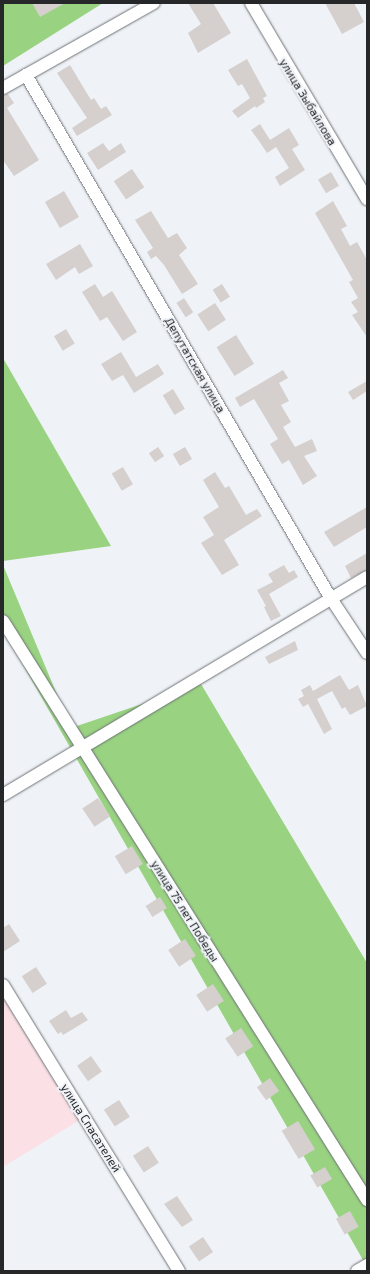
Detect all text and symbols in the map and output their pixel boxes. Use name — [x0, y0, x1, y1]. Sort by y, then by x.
street label: улица Зыбайлова — [276, 56, 340, 148]
street label: Депутатская улица — [162, 315, 228, 415]
street label: улица 75 лет Победы — [148, 858, 222, 964]
street label: улица Спасателей — [58, 1081, 124, 1175]

